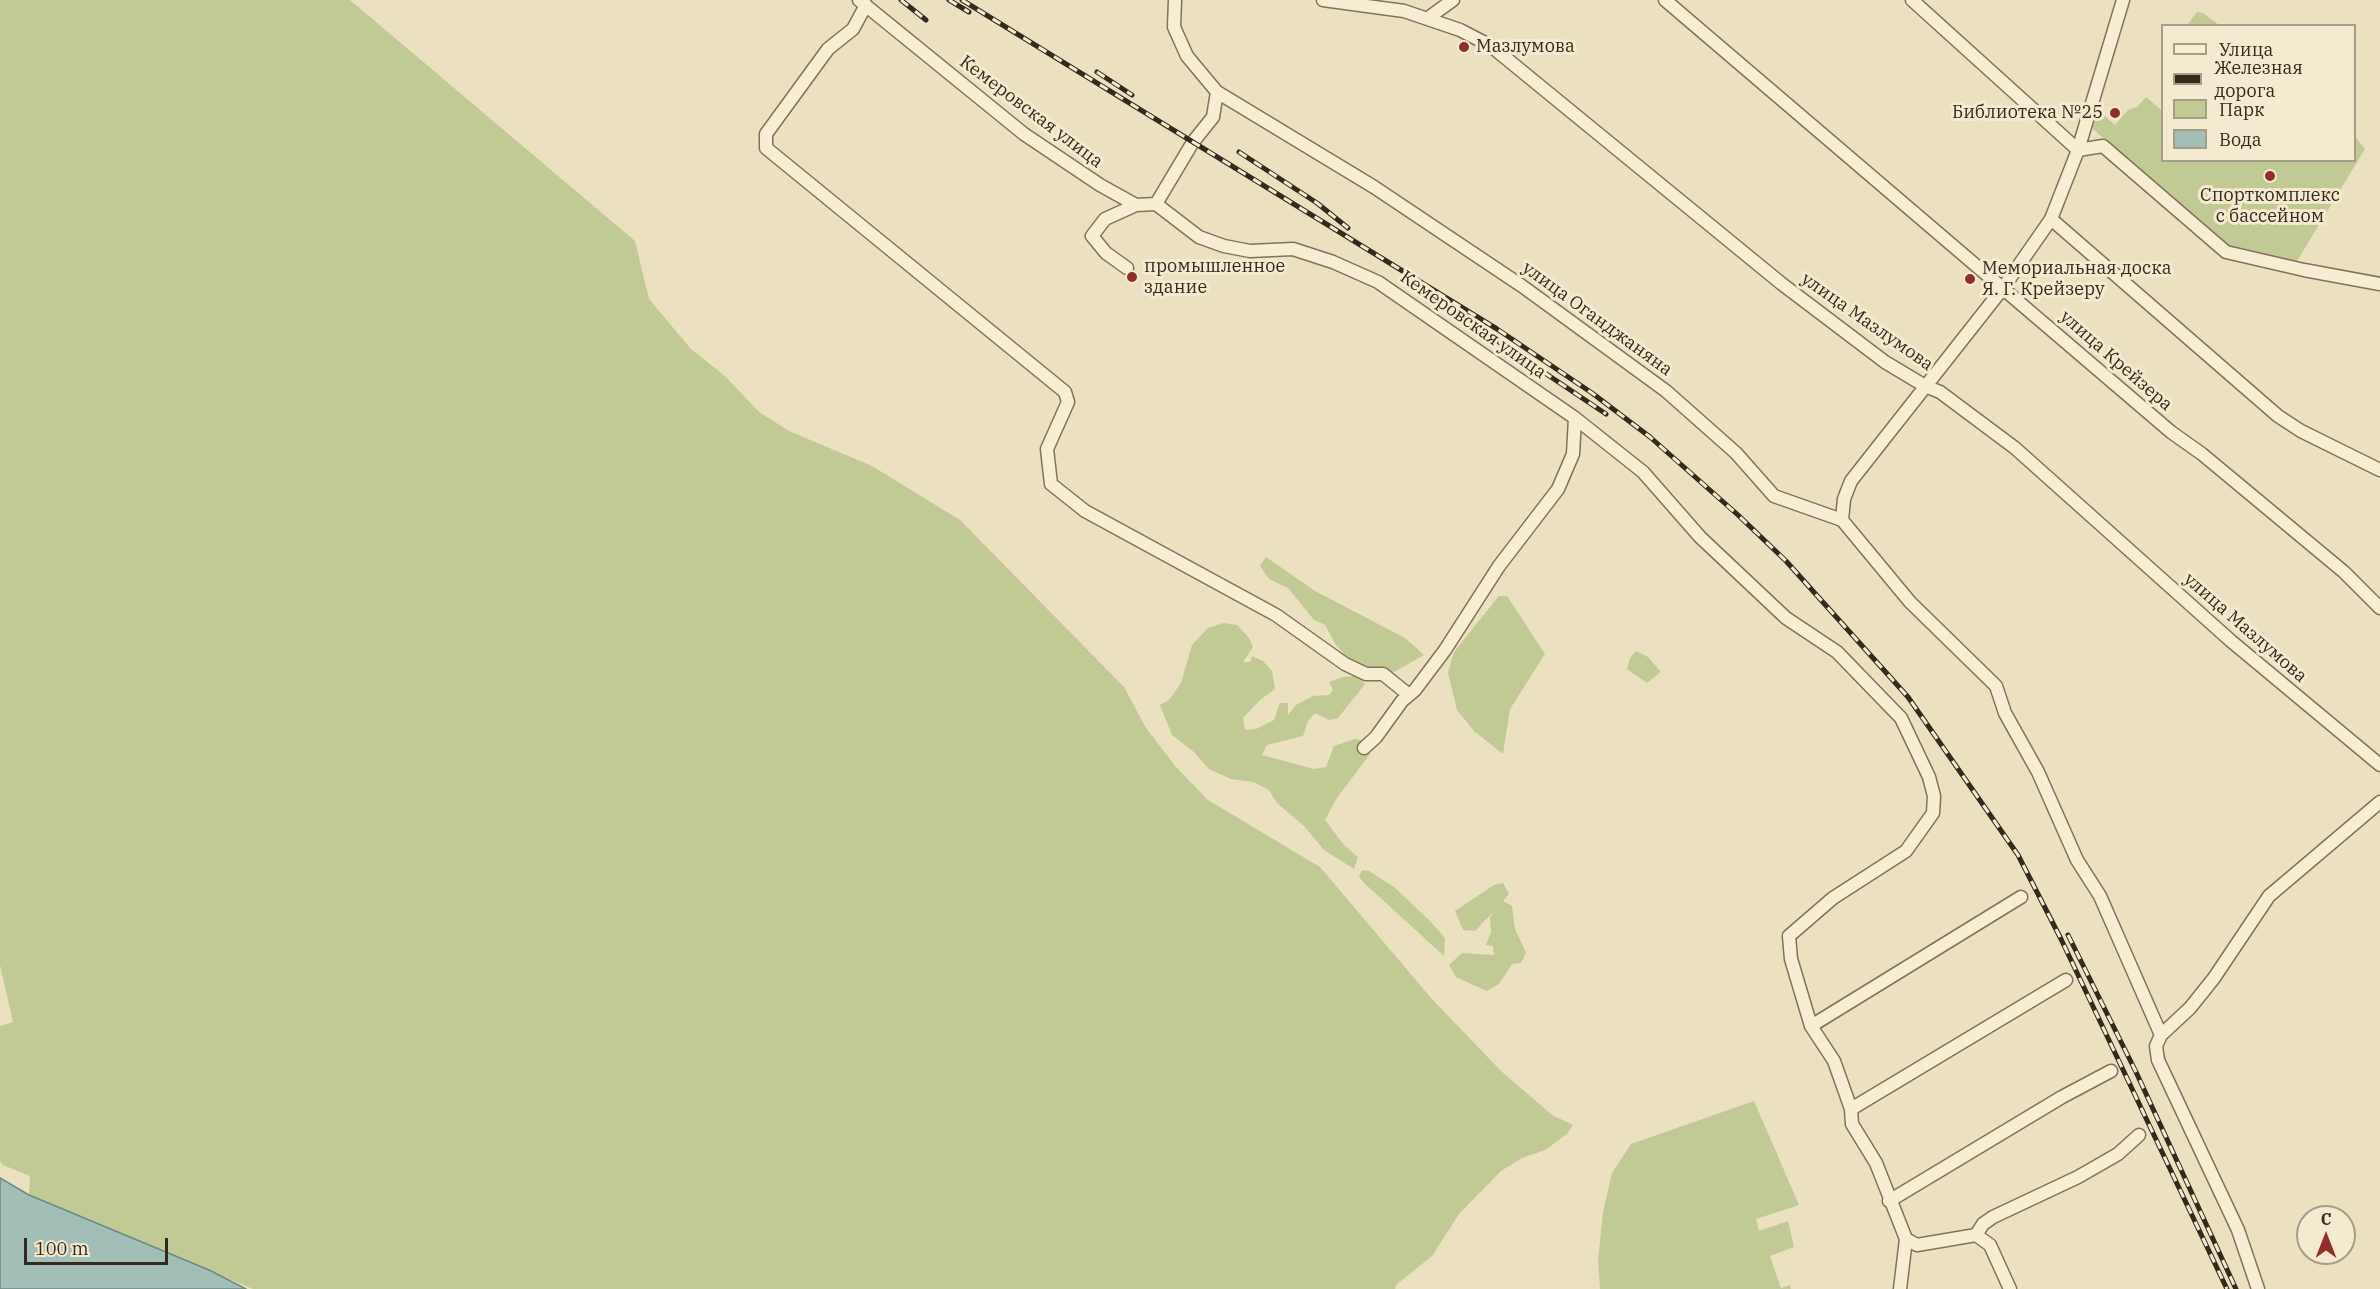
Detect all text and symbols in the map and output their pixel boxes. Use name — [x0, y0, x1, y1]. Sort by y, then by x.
legend — [2161, 24, 2356, 162]
place label: Мазлумова — [1476, 36, 1575, 58]
text: Улица — [2219, 38, 2273, 61]
marker: Мазлумова — [1457, 40, 1471, 54]
street label: Кемеровская улица — [955, 51, 1107, 173]
text: Железная дорога — [2214, 56, 2303, 102]
text: Парк — [2219, 98, 2265, 121]
place label: Библиотека №25 — [1952, 102, 2103, 124]
marker: Библиотека №25 — [2108, 106, 2122, 120]
text: Вода — [2219, 128, 2262, 151]
marker: Спорткомплекс с бассейном — [2263, 169, 2277, 183]
place label: Спорткомплекс с бассейном — [2200, 185, 2340, 228]
place label: промышленное здание — [1144, 256, 1285, 298]
street label: улица Оганджаняна — [1518, 257, 1676, 381]
place label: Мемориальная доска Я. Г. Крейзеру — [1982, 258, 2172, 300]
street label: Кемеровская улица — [1396, 266, 1550, 384]
street label: улица Мазлумова — [1797, 268, 1937, 376]
marker: промышленное здание — [1125, 270, 1139, 284]
marker: Мемориальная доска Я. Г. Крейзеру — [1963, 272, 1977, 286]
street label: улица Крейзера — [2055, 306, 2177, 416]
street label: улица Мазлумова — [2179, 569, 2311, 687]
north arrow — [2296, 1205, 2356, 1265]
text: С — [2321, 1209, 2331, 1229]
scale bar — [27, 1226, 171, 1264]
text: 100 m — [35, 1237, 89, 1260]

